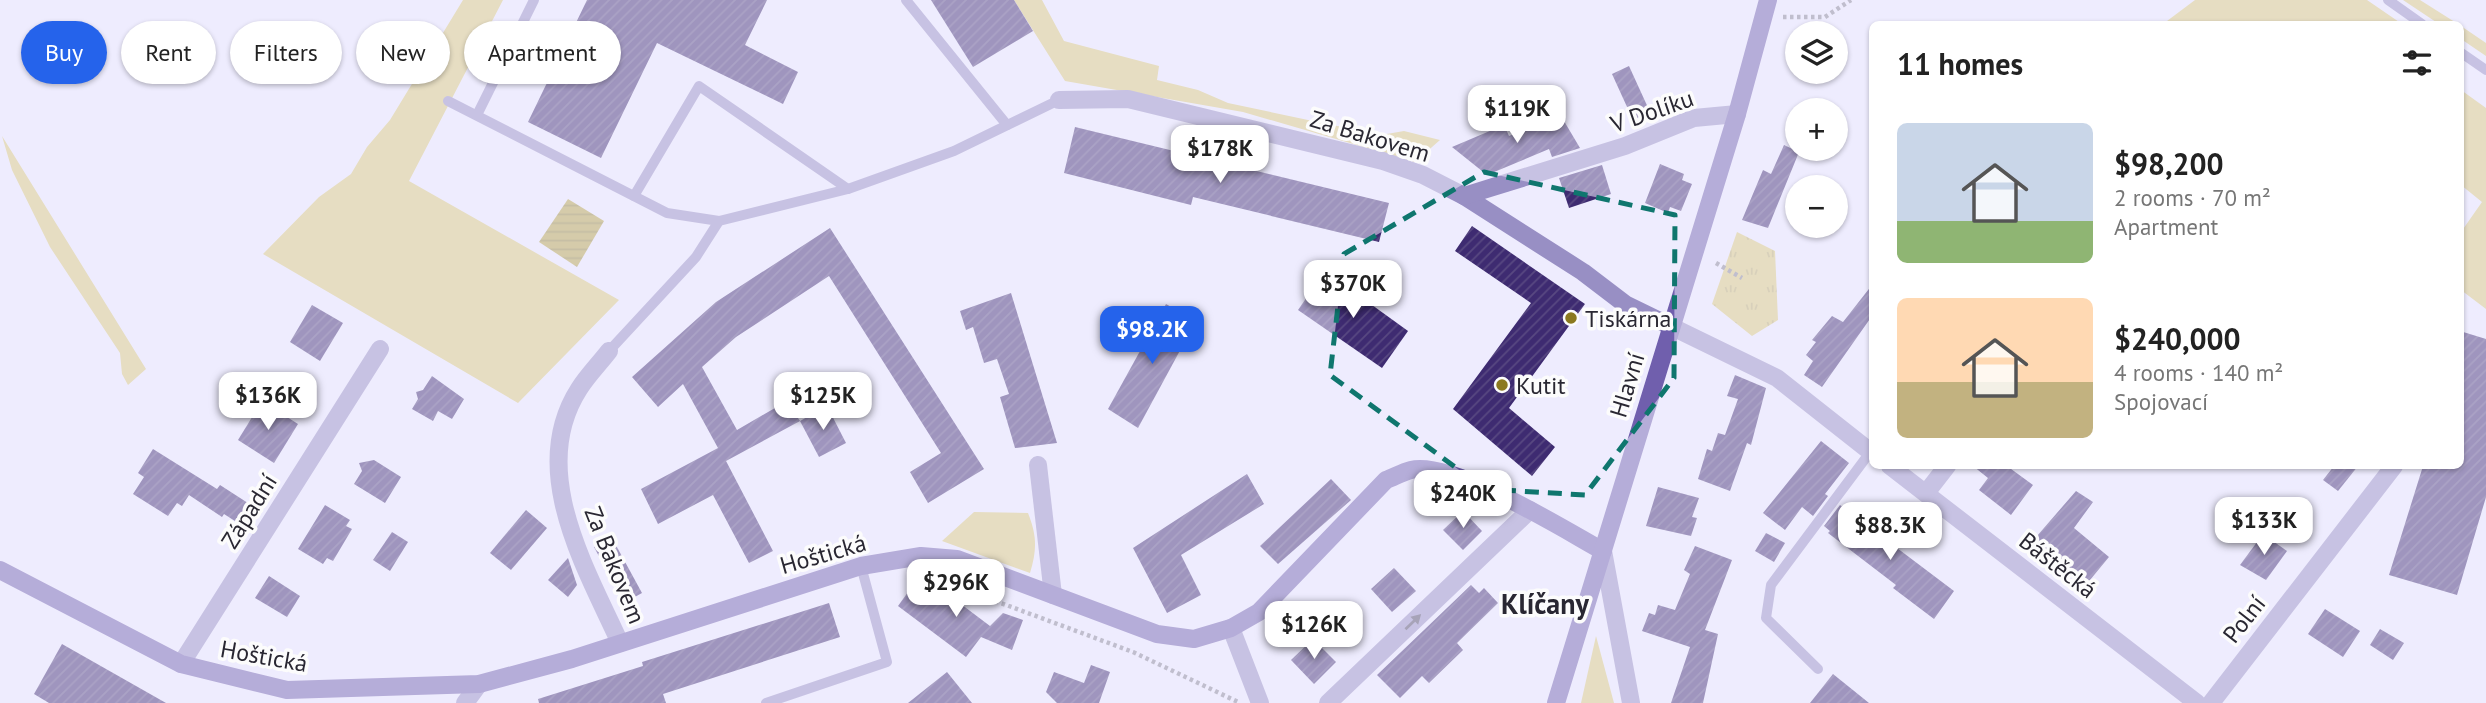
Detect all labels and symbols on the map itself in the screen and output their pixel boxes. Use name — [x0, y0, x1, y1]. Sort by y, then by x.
street label: V Dolíku — [1605, 82, 1698, 140]
pin: $119K — [1468, 86, 1566, 145]
street label: Za Bakovem — [1306, 103, 1434, 169]
pin: $178K — [1171, 125, 1269, 185]
pin: $370K — [1304, 260, 1402, 320]
place label: Tiskárna — [1585, 303, 1671, 334]
pin: $98.2K — [1095, 306, 1209, 366]
marker: Tiskárna — [1563, 310, 1579, 326]
street label: Hlavní — [1603, 349, 1651, 421]
place label: Kutit — [1516, 370, 1566, 401]
pin: $136K — [219, 372, 317, 432]
pin: $125K — [774, 372, 872, 432]
marker: Kutit — [1494, 377, 1510, 393]
street label: Západní — [214, 468, 284, 554]
pin: $240K — [1414, 470, 1512, 530]
pin: $133K — [2215, 498, 2313, 557]
street label: Za Bakovem — [577, 502, 653, 628]
pin: $88.3K — [1833, 503, 1947, 562]
street label: Báštěcká — [2013, 525, 2103, 605]
street label: Hoštická — [776, 527, 870, 581]
pin: $296K — [907, 560, 1005, 619]
district label: Klíčany — [1501, 585, 1590, 622]
street label: Polní — [2216, 589, 2272, 649]
pin: $126K — [1265, 602, 1363, 661]
one-way arrow — [1404, 614, 1421, 631]
street label: Hoštická — [218, 633, 310, 679]

